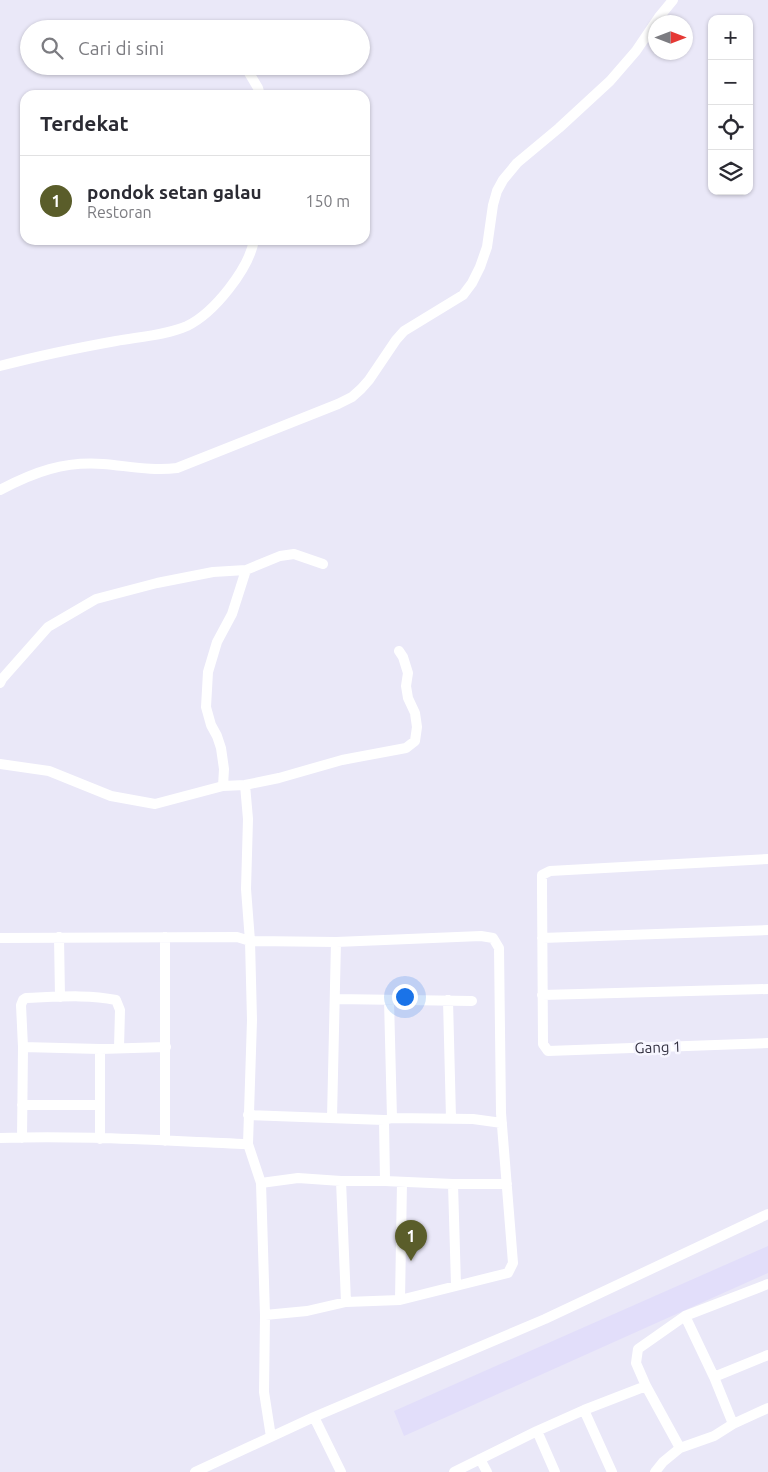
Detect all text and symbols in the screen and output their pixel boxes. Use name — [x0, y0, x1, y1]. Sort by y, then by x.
north arrow — [648, 15, 693, 60]
map controls — [708, 15, 753, 195]
button: + — [708, 15, 753, 60]
search box — [20, 20, 370, 75]
icon: search — [38, 34, 66, 62]
text: Cari di sini — [78, 37, 164, 59]
button: − — [708, 60, 753, 105]
button: locate — [708, 105, 753, 150]
text: Terdekat — [40, 111, 128, 135]
button: layers — [708, 150, 753, 195]
text: pondok setan galau — [87, 181, 262, 203]
text: 1 — [51, 192, 61, 210]
text: 150 m — [305, 192, 350, 210]
text: Restoran — [87, 203, 152, 221]
your location — [392, 984, 418, 1010]
street label: Gang 1 — [634, 1038, 682, 1056]
pin: 1 — [395, 1220, 427, 1261]

